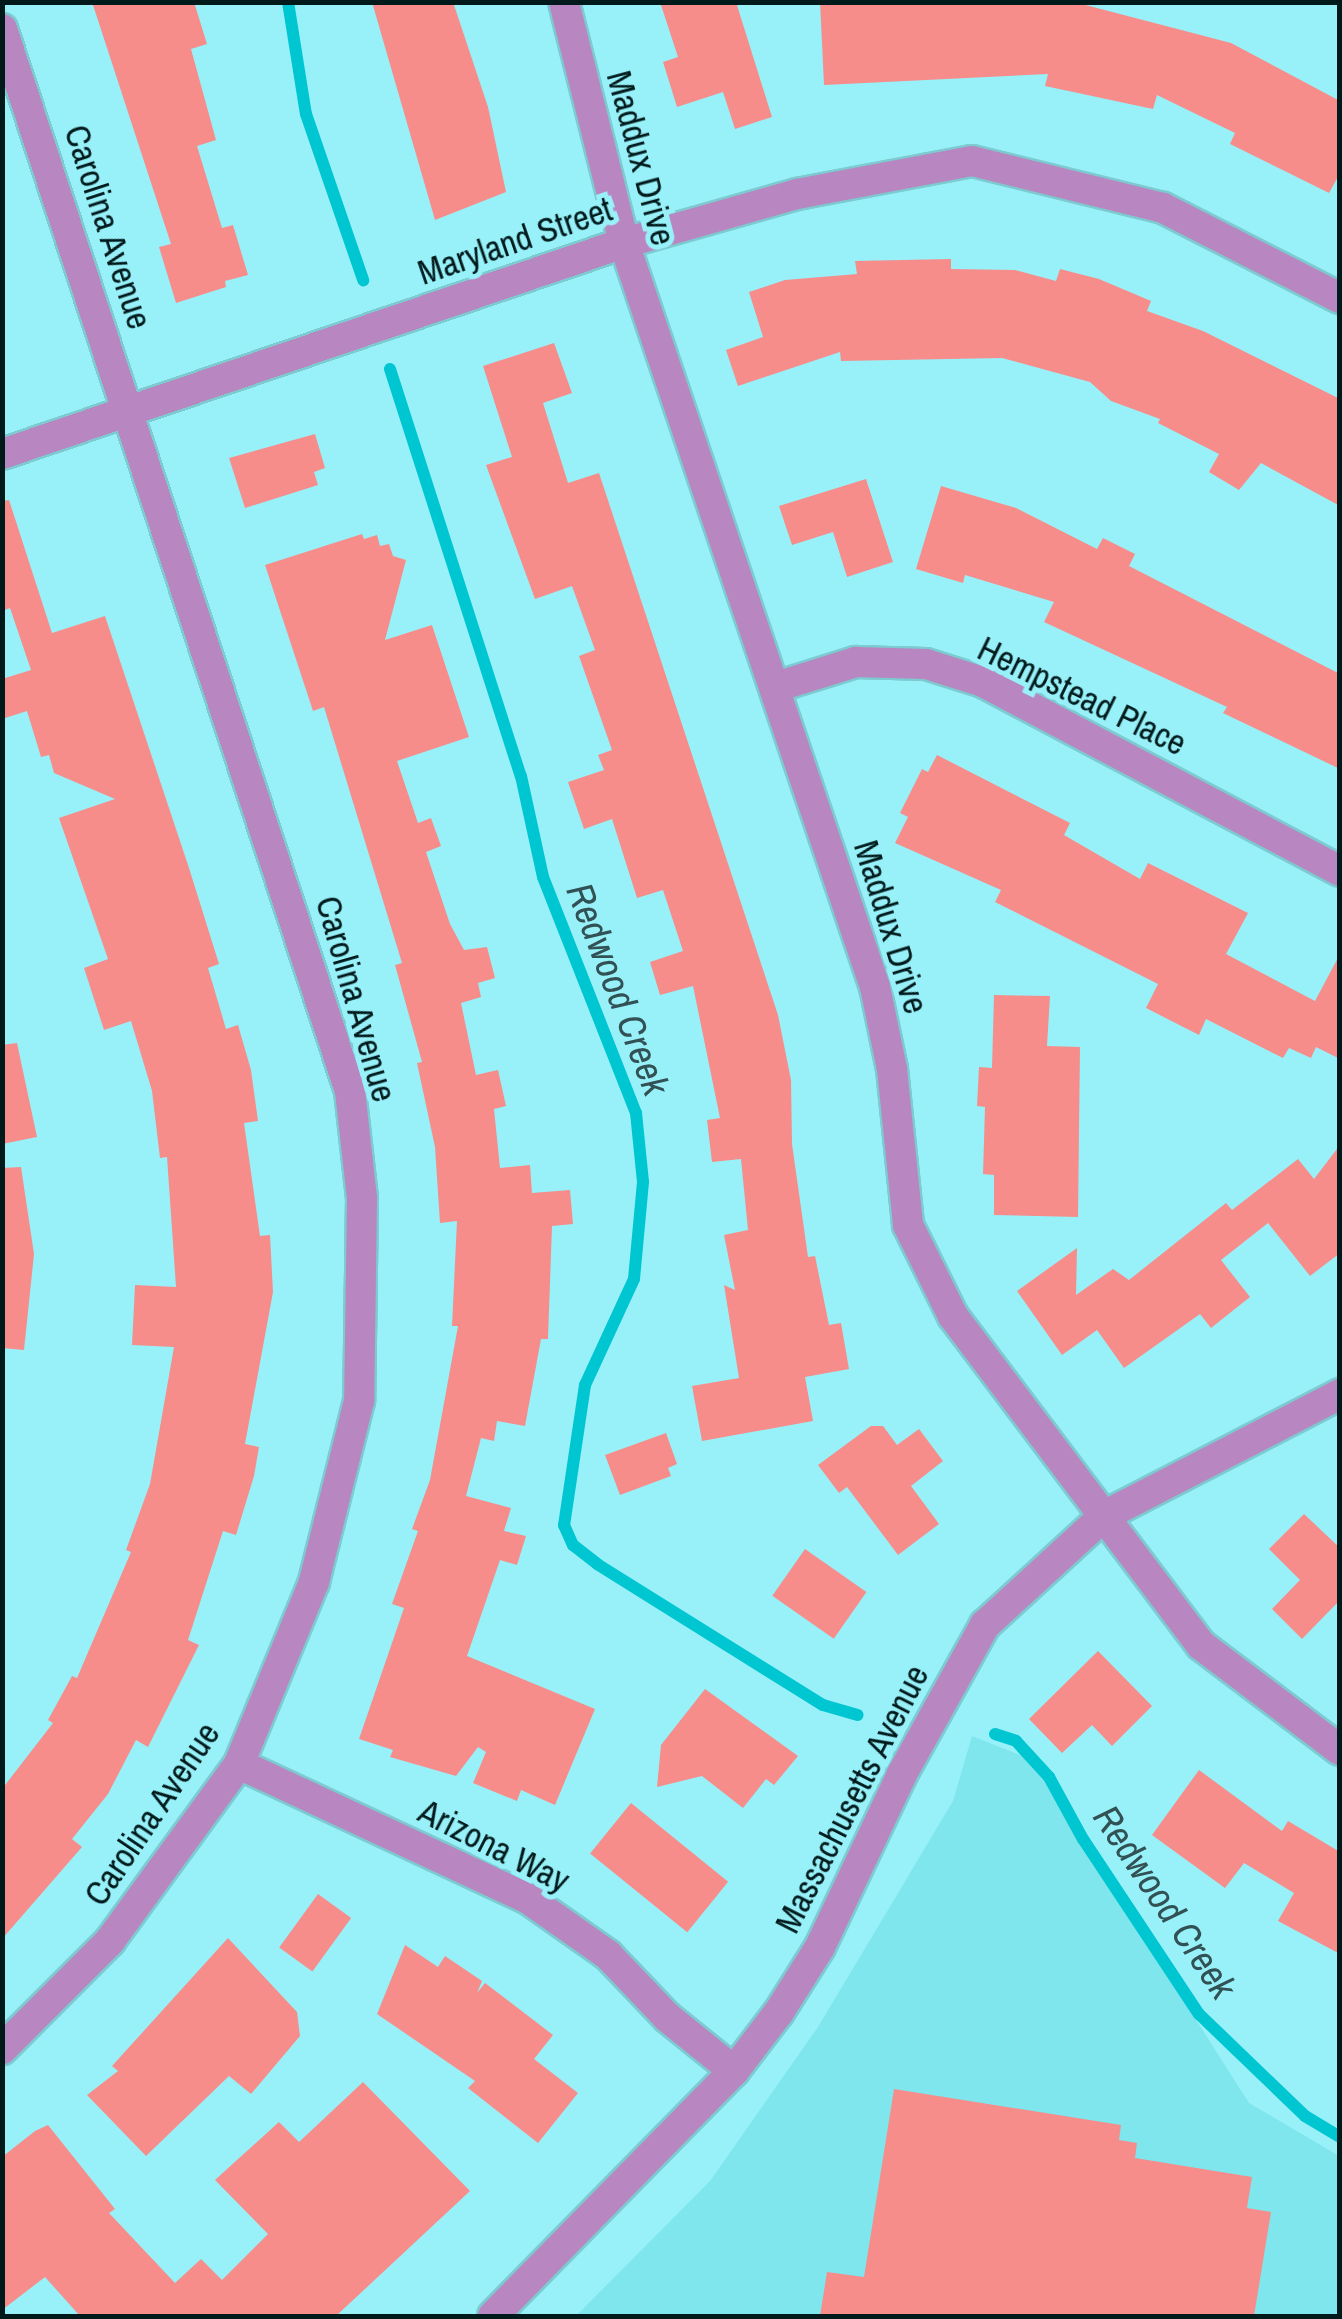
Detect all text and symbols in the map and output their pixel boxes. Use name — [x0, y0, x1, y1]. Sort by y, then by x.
street label: Maddux Drive — [598, 66, 684, 250]
street label: Carolina Avenue — [55, 119, 161, 335]
street label: Maryland Street — [412, 188, 618, 294]
street label: Hempstead Place — [971, 627, 1193, 765]
street label: Maddux Drive — [845, 835, 937, 1019]
water label: Redwood Creek — [557, 877, 679, 1101]
street label: Carolina Avenue — [306, 891, 406, 1107]
street label: Massachusetts Avenue — [766, 1657, 938, 1941]
street label: Carolina Avenue — [75, 1714, 229, 1914]
street label: Arizona Way — [412, 1790, 576, 1902]
water label: Redwood Creek — [1084, 1797, 1246, 2007]

